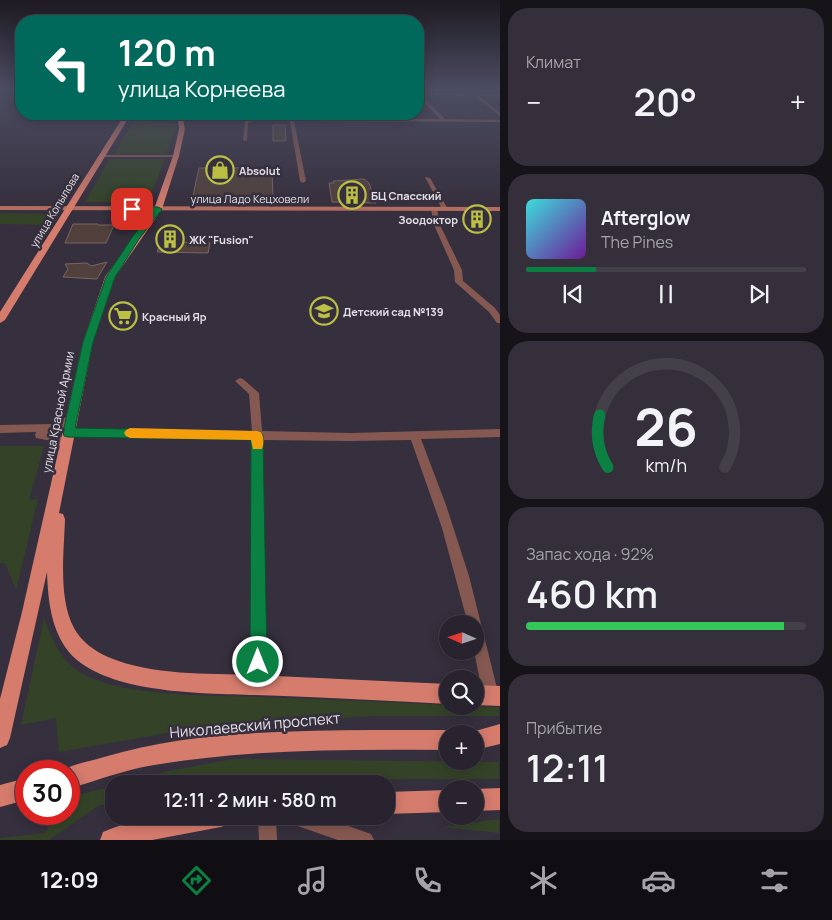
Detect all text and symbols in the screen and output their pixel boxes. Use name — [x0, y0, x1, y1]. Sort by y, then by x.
text: 120 m — [118, 29, 216, 77]
icon: left — [35, 35, 100, 100]
text: Климат — [526, 51, 581, 73]
text: улица Корнеева — [118, 74, 286, 104]
text: 20° — [634, 75, 697, 127]
text: − — [526, 83, 541, 121]
text: + — [790, 83, 806, 121]
shop icon: Absolut — [205, 155, 235, 185]
place label: Absolut — [239, 163, 281, 178]
street label: улица Копылова — [26, 170, 82, 250]
building icon: БЦ Спасский — [337, 180, 367, 210]
pin — [111, 188, 153, 230]
place label: БЦ Спасский — [371, 188, 441, 203]
street label: улица Ладо Кецховели — [191, 191, 309, 206]
icon: arrive — [118, 195, 146, 223]
building icon: Зоодоктор — [462, 204, 492, 234]
text: Afterglow — [601, 205, 690, 231]
place label: Зоодоктор — [398, 212, 458, 227]
building icon: ЖК "Fusion" — [155, 224, 185, 254]
text: The Pines — [601, 231, 673, 253]
place label: ЖК "Fusion" — [189, 232, 254, 247]
icon: previous — [559, 280, 587, 308]
icon: pause — [652, 280, 680, 308]
icon: next — [745, 280, 773, 308]
school or university icon: Детский сад №139 — [309, 296, 339, 326]
supermarket icon: Красный Яр — [108, 301, 138, 331]
place label: Детский сад №139 — [343, 304, 444, 319]
place label: Красный Яр — [142, 309, 207, 324]
street label: улица Красной Армии — [38, 350, 78, 474]
text: 26 — [634, 391, 698, 462]
text: km/h — [645, 453, 687, 477]
text: Запас хода · 92% — [526, 543, 654, 565]
text: 460 km — [526, 567, 658, 619]
north arrow — [439, 615, 484, 660]
map controls — [439, 615, 484, 825]
position arrow — [231, 635, 283, 687]
button: search — [439, 670, 484, 715]
street label: Николаевский проспект — [169, 707, 342, 743]
text: Прибытие — [526, 717, 602, 739]
button: + — [439, 725, 484, 770]
text: 12:11 — [526, 741, 609, 793]
speed limit sign: 30 — [15, 760, 80, 825]
button: − — [439, 780, 484, 825]
text: 12:11 · 2 мин · 580 m — [164, 787, 337, 813]
icon: directions — [179, 863, 214, 898]
icon: music — [295, 863, 330, 898]
icon: phone — [410, 863, 445, 898]
icon: climate — [526, 863, 561, 898]
icon: car — [641, 863, 676, 898]
icon: filters — [757, 863, 792, 898]
text: 12:09 — [40, 865, 99, 895]

